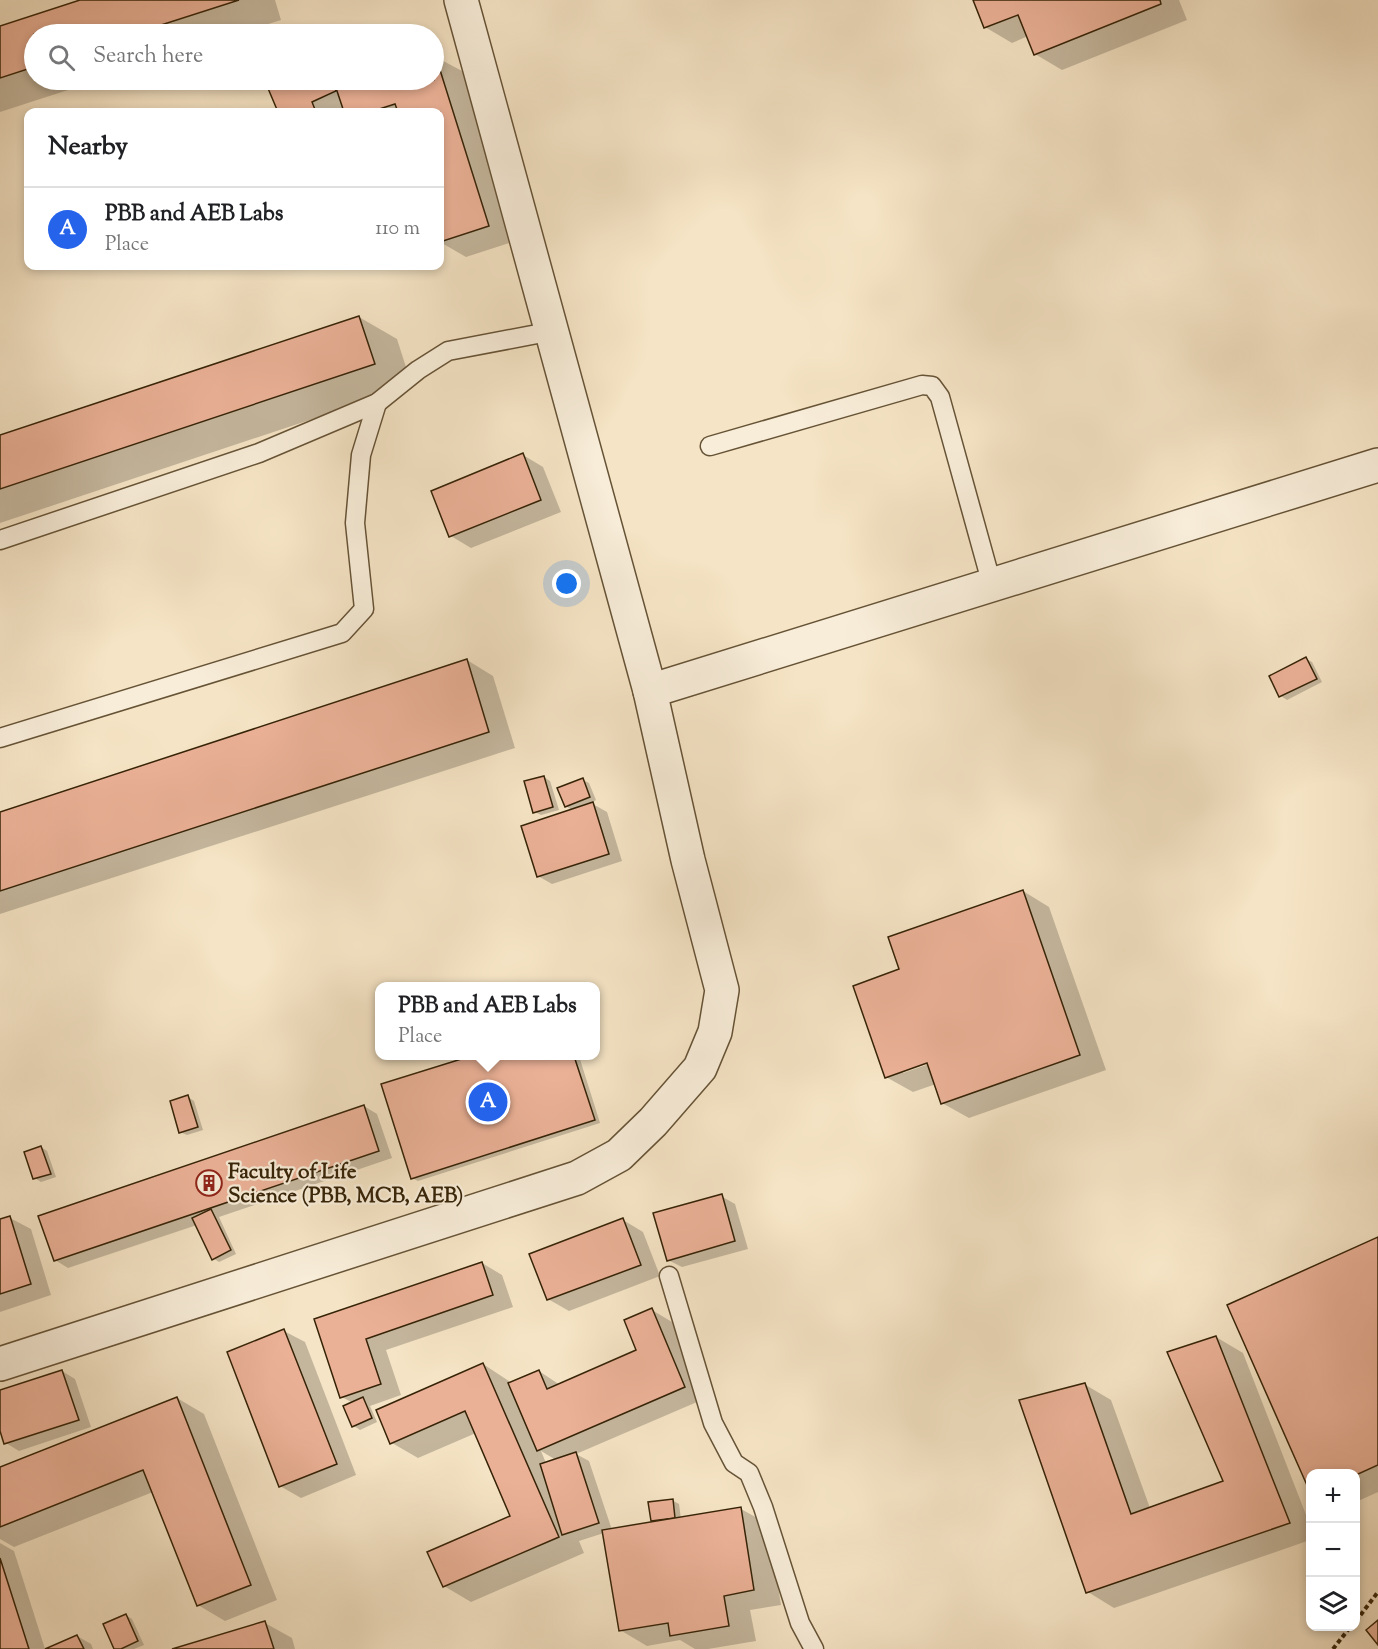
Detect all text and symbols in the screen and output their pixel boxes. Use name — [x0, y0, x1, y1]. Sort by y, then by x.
search box — [24, 24, 444, 90]
icon: search — [45, 41, 78, 74]
text: Search here — [93, 41, 203, 73]
text: Nearby — [48, 129, 128, 166]
text: PBB and AEB Labs — [105, 199, 283, 231]
text: A — [59, 215, 76, 244]
text: 110 m — [375, 215, 420, 244]
text: Place — [105, 231, 149, 260]
your location — [552, 569, 581, 598]
popup — [375, 982, 600, 1060]
text: PBB and AEB Labs — [398, 991, 577, 1023]
text: Place — [398, 1023, 442, 1052]
pin: A — [468, 1080, 508, 1124]
place label: Faculty of Life Science (PBB, MCB, AEB) — [228, 1158, 463, 1212]
building icon: Faculty of Life Science (PBB, MCB, AEB) — [194, 1168, 224, 1198]
map controls — [1306, 1469, 1360, 1631]
button: + — [1306, 1469, 1360, 1523]
button: − — [1306, 1523, 1360, 1577]
button: layers — [1306, 1577, 1360, 1631]

